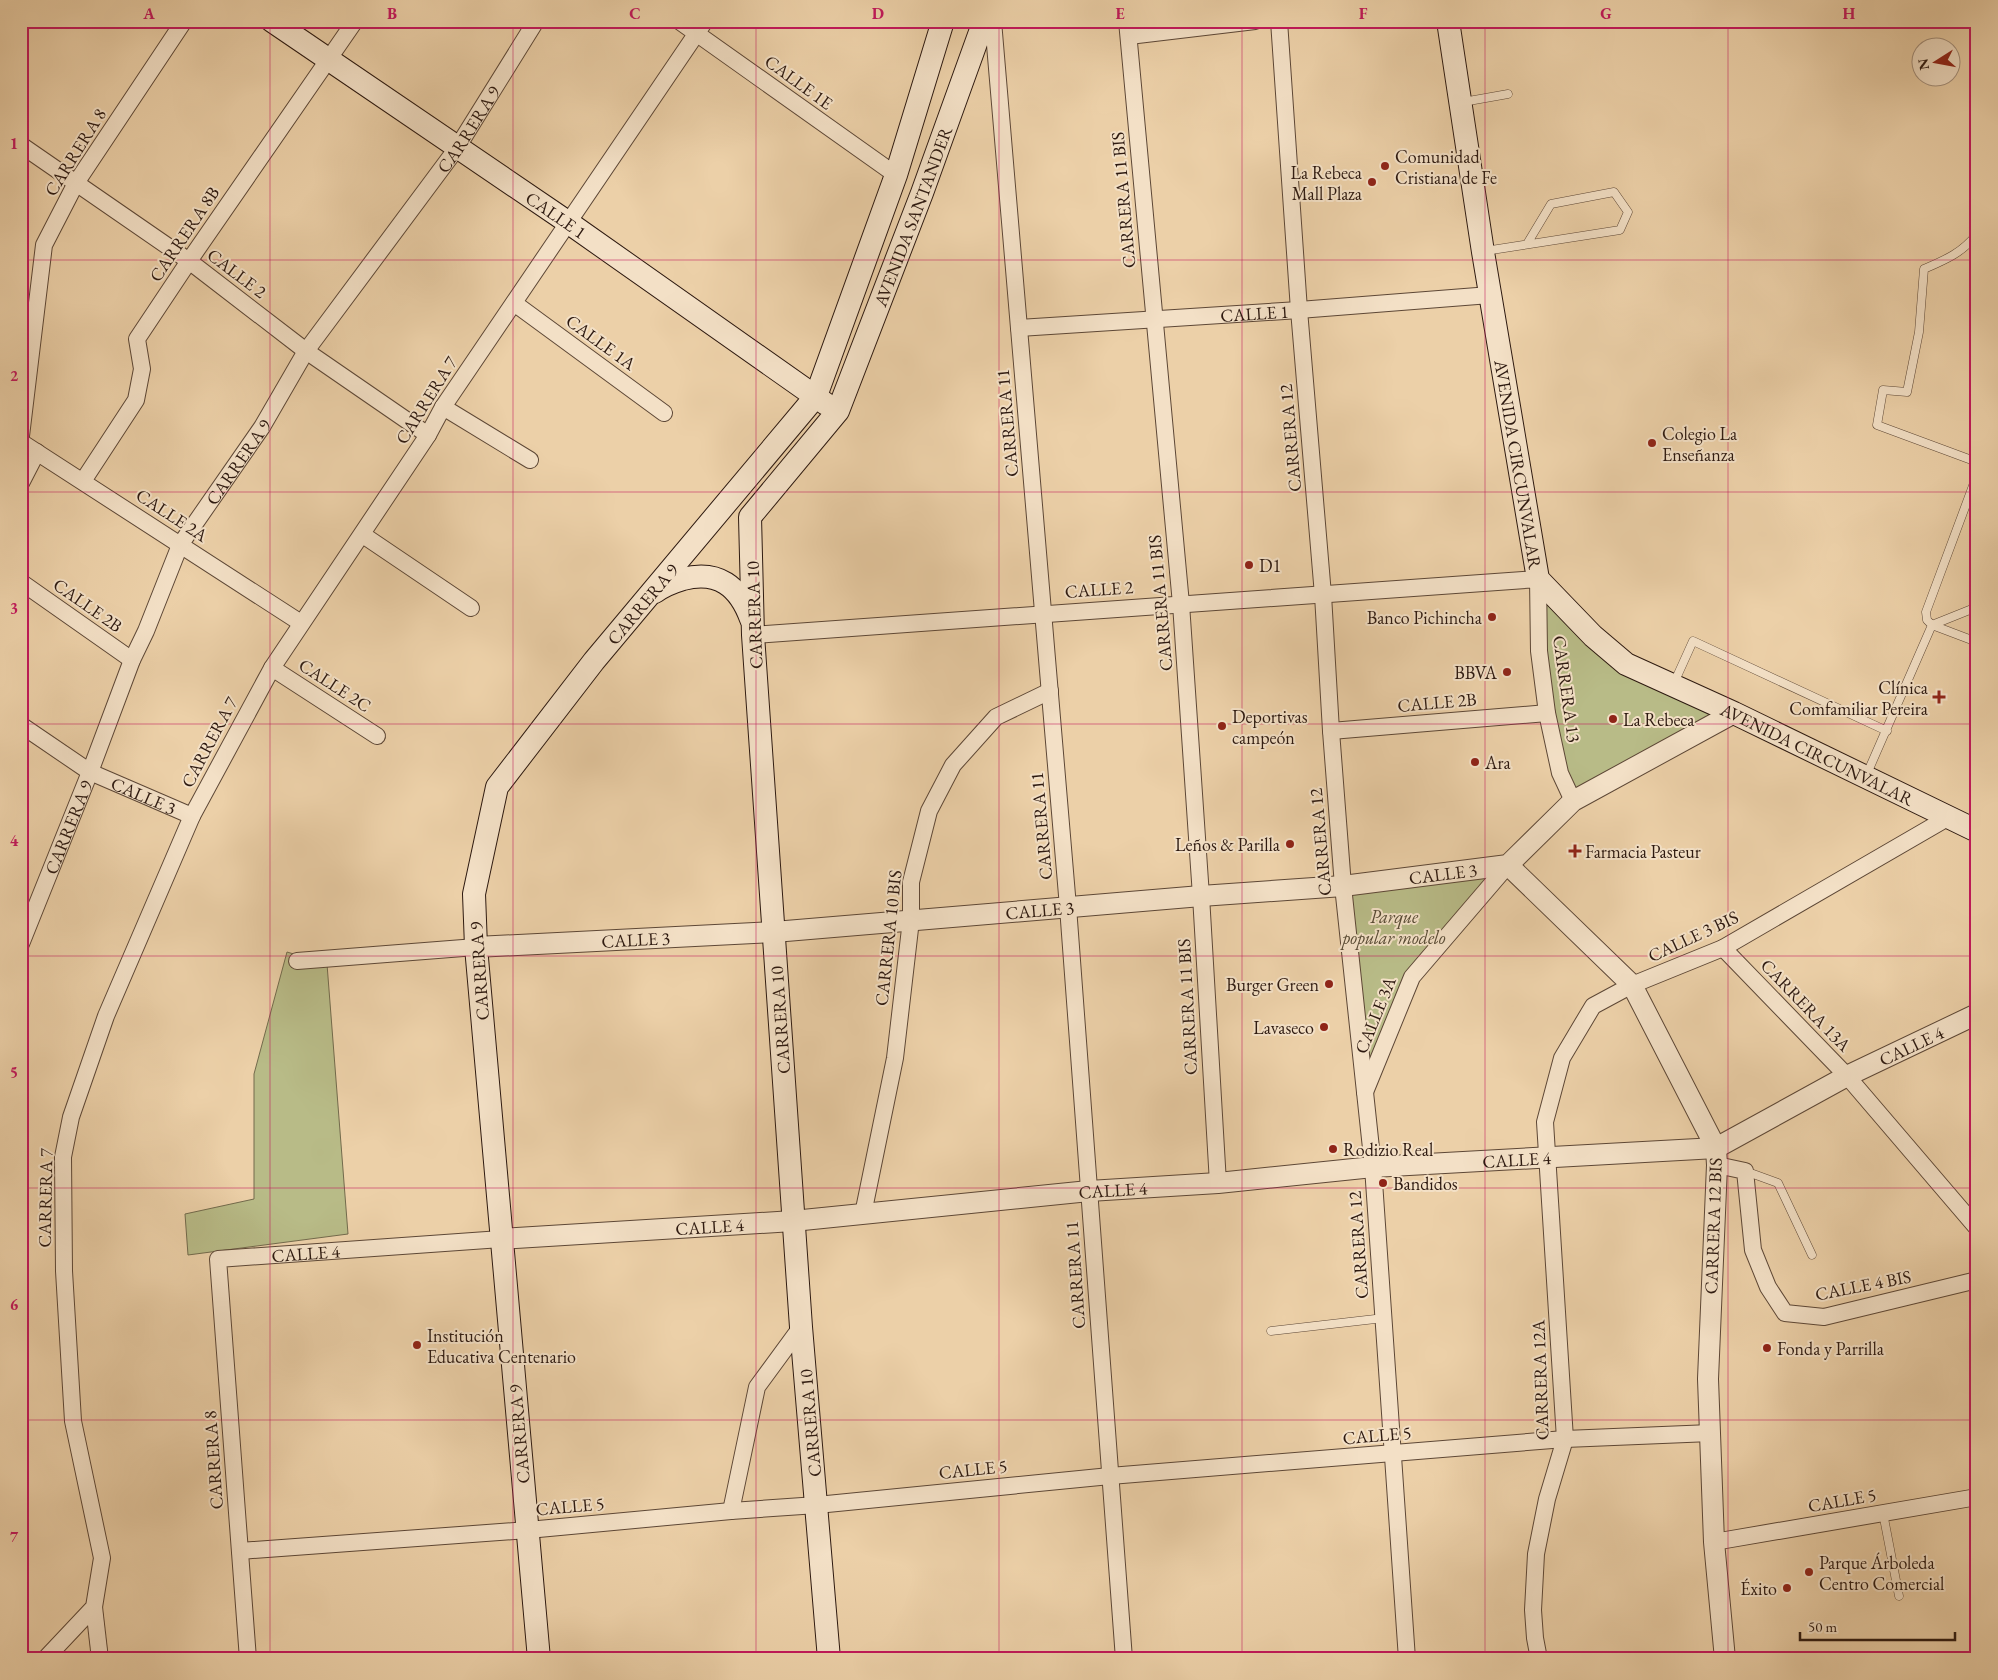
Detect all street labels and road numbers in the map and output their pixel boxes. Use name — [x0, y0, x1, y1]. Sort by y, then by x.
street label: CALLE 1E — [760, 50, 838, 114]
street label: CARRERA 9 — [431, 81, 505, 177]
street label: CARRERA 8 — [39, 104, 111, 200]
street label: AVENIDA SANTANDER — [868, 123, 957, 311]
street label: CARRERA 11 BIS — [1106, 131, 1140, 269]
street label: CARRERA 8B — [144, 182, 224, 286]
street label: CALLE 1 — [522, 186, 591, 243]
street label: CALLE 2 — [203, 243, 272, 303]
street label: CALLE 1 — [1220, 299, 1290, 327]
street label: CALLE 1A — [561, 309, 641, 375]
street label: CARRERA 7 — [390, 351, 462, 448]
street label: AVENIDA CIRCUNVALAR — [1490, 357, 1548, 571]
street label: CARRERA 11 — [991, 368, 1023, 478]
street label: CARRERA 12 — [1274, 383, 1306, 493]
street label: CARRERA 9 — [200, 415, 276, 509]
street label: CALLE 2A — [132, 483, 213, 547]
street label: CARRERA 11 BIS — [1143, 534, 1177, 672]
street label: CARRERA 9 — [601, 558, 683, 649]
street label: CARRERA 10 — [741, 560, 767, 669]
street label: CALLE 2B — [49, 573, 127, 637]
street label: CALLE 2 — [1064, 575, 1134, 603]
street label: CARRERA 13 — [1548, 634, 1586, 744]
street label: CALLE 2C — [295, 653, 375, 717]
street label: CALLE 2B — [1397, 687, 1477, 717]
street label: CARRERA 7 — [176, 692, 243, 791]
street label: AVENIDA CIRCUNVALAR — [1716, 697, 1918, 810]
street label: CALLE 3 — [108, 771, 180, 819]
street label: CARRERA 11 — [1025, 771, 1057, 881]
street label: CARRERA 9 — [39, 776, 97, 877]
street label: CARRERA 12 — [1304, 787, 1336, 897]
street label: CALLE 3 — [1407, 858, 1478, 889]
street label: CARRERA 10 BIS — [869, 869, 907, 1007]
street label: CALLE 3 — [1004, 895, 1075, 924]
street label: CALLE 3 BIS — [1644, 905, 1742, 967]
street label: CARRERA 9 — [464, 920, 494, 1021]
street label: CALLE 3 — [601, 926, 671, 952]
street label: CARRERA 11 BIS — [1172, 938, 1202, 1076]
street label: CARRERA 13A — [1756, 954, 1856, 1057]
street label: CARRERA 10 — [765, 965, 795, 1075]
street label: CALLE 3A — [1349, 973, 1401, 1057]
street label: CALLE 4 — [1875, 1020, 1947, 1071]
street label: CALLE 4 — [1482, 1146, 1552, 1172]
street label: CARRERA 7 — [33, 1148, 57, 1248]
street label: CARRERA 12 BIS — [1699, 1157, 1727, 1295]
street label: CALLE 4 — [1077, 1176, 1148, 1203]
street label: CARRERA 12 — [1343, 1190, 1373, 1300]
street label: CALLE 4 — [675, 1213, 745, 1240]
street label: CARRERA 11 — [1060, 1220, 1090, 1330]
street label: CALLE 4 — [271, 1239, 341, 1267]
street label: CALLE 4 BIS — [1813, 1264, 1913, 1306]
street label: CARRERA 12A — [1526, 1319, 1554, 1441]
street label: CARRERA 10 — [794, 1368, 826, 1478]
street label: CARRERA 9 — [503, 1383, 535, 1484]
street label: CARRERA 8 — [198, 1410, 228, 1510]
street label: CALLE 5 — [1342, 1421, 1412, 1449]
street label: CALLE 5 — [938, 1454, 1008, 1484]
street label: CALLE 5 — [1806, 1483, 1878, 1517]
street label: CALLE 5 — [535, 1492, 605, 1520]

